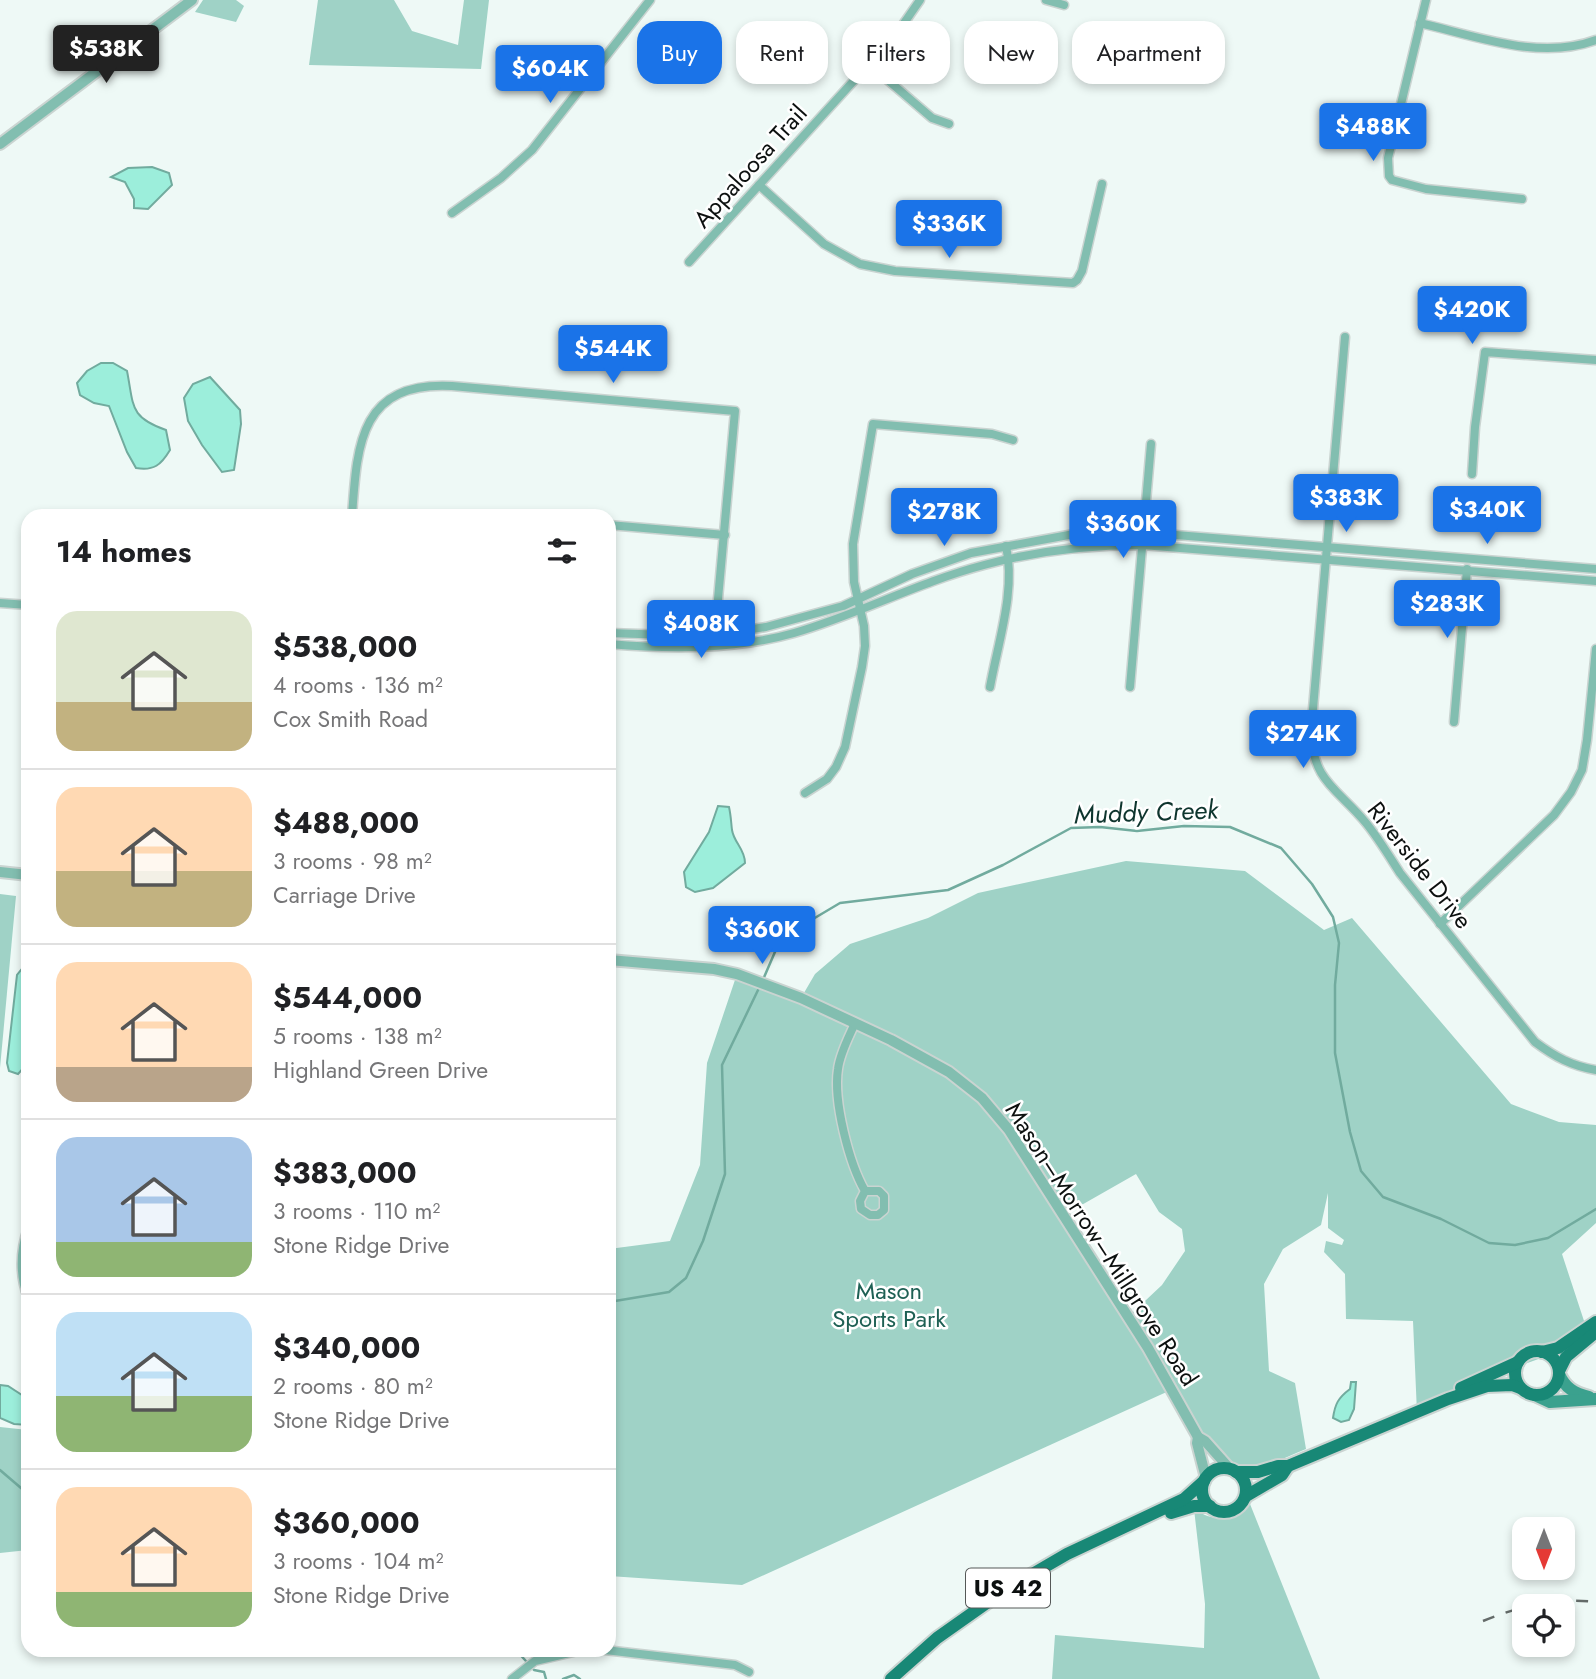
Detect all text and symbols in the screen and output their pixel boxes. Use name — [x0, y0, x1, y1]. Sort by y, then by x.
chip: Buy — [637, 21, 722, 84]
chip: Rent — [736, 21, 828, 84]
chip: Filters — [842, 21, 950, 84]
chip: New — [964, 21, 1058, 84]
chip: Apartment — [1072, 21, 1225, 84]
pin: $538K — [57, 25, 155, 85]
text: $538K — [69, 31, 143, 65]
pin: $604K — [501, 46, 599, 105]
text: $604K — [511, 51, 589, 85]
street label: Appaloosa Trail — [685, 96, 815, 236]
pin: $488K — [1324, 104, 1422, 163]
text: $488K — [1335, 109, 1411, 143]
pin: $336K — [900, 201, 998, 260]
text: $336K — [912, 206, 986, 240]
pin: $420K — [1423, 286, 1521, 346]
text: $420K — [1434, 292, 1510, 326]
pin: $544K — [564, 326, 662, 385]
text: $544K — [574, 331, 652, 365]
pin: $383K — [1297, 475, 1395, 534]
text: $383K — [1309, 480, 1383, 514]
pin: $340K — [1438, 486, 1536, 546]
pin: $278K — [895, 489, 993, 548]
text: $340K — [1449, 492, 1525, 526]
text: $278K — [907, 494, 981, 528]
pin: $360K — [1074, 500, 1172, 560]
text: $360K — [1085, 506, 1161, 540]
text: 14 homes — [56, 530, 191, 573]
icon: filters — [543, 532, 581, 570]
pin: $283K — [1398, 580, 1496, 640]
text: $283K — [1410, 586, 1484, 620]
pin: $408K — [652, 600, 750, 660]
text: $408K — [663, 606, 739, 640]
text: $538,000 — [273, 625, 417, 668]
icon: home — [112, 639, 196, 723]
text: 4 rooms · 136 m² — [273, 668, 443, 702]
text: Cox Smith Road — [273, 702, 428, 736]
pin: $274K — [1254, 710, 1352, 770]
text: $274K — [1265, 716, 1341, 750]
water label: Muddy Creek — [1073, 790, 1221, 834]
street label: Riverside Drive — [1359, 794, 1481, 936]
text: $488,000 — [273, 801, 419, 844]
icon: home — [112, 815, 196, 899]
text: 3 rooms · 98 m² — [273, 844, 432, 878]
text: Carriage Drive — [273, 878, 416, 912]
pin: $360K — [713, 906, 811, 966]
text: $360K — [724, 912, 800, 946]
text: $544,000 — [273, 976, 422, 1019]
icon: home — [112, 990, 196, 1074]
text: 5 rooms · 138 m² — [273, 1019, 442, 1053]
text: Highland Green Drive — [273, 1053, 488, 1087]
street label: Mason–Morrow–Millgrove Road — [997, 1095, 1207, 1393]
text: $383,000 — [273, 1151, 417, 1194]
icon: home — [112, 1165, 196, 1249]
text: 3 rooms · 110 m² — [273, 1194, 440, 1228]
text: Stone Ridge Drive — [273, 1228, 449, 1262]
park label: Mason Sports Park — [832, 1273, 946, 1336]
text: $340,000 — [273, 1326, 420, 1369]
icon: home — [112, 1340, 196, 1424]
text: 2 rooms · 80 m² — [273, 1369, 433, 1403]
text: Stone Ridge Drive — [273, 1403, 449, 1437]
text: $360,000 — [273, 1501, 420, 1544]
icon: home — [112, 1515, 196, 1599]
north arrow — [1512, 1517, 1575, 1580]
map controls — [1512, 1517, 1575, 1657]
text: 3 rooms · 104 m² — [273, 1544, 443, 1578]
road number: US 42 — [966, 1568, 1050, 1608]
text: Stone Ridge Drive — [273, 1578, 449, 1612]
button: locate — [1512, 1594, 1575, 1657]

